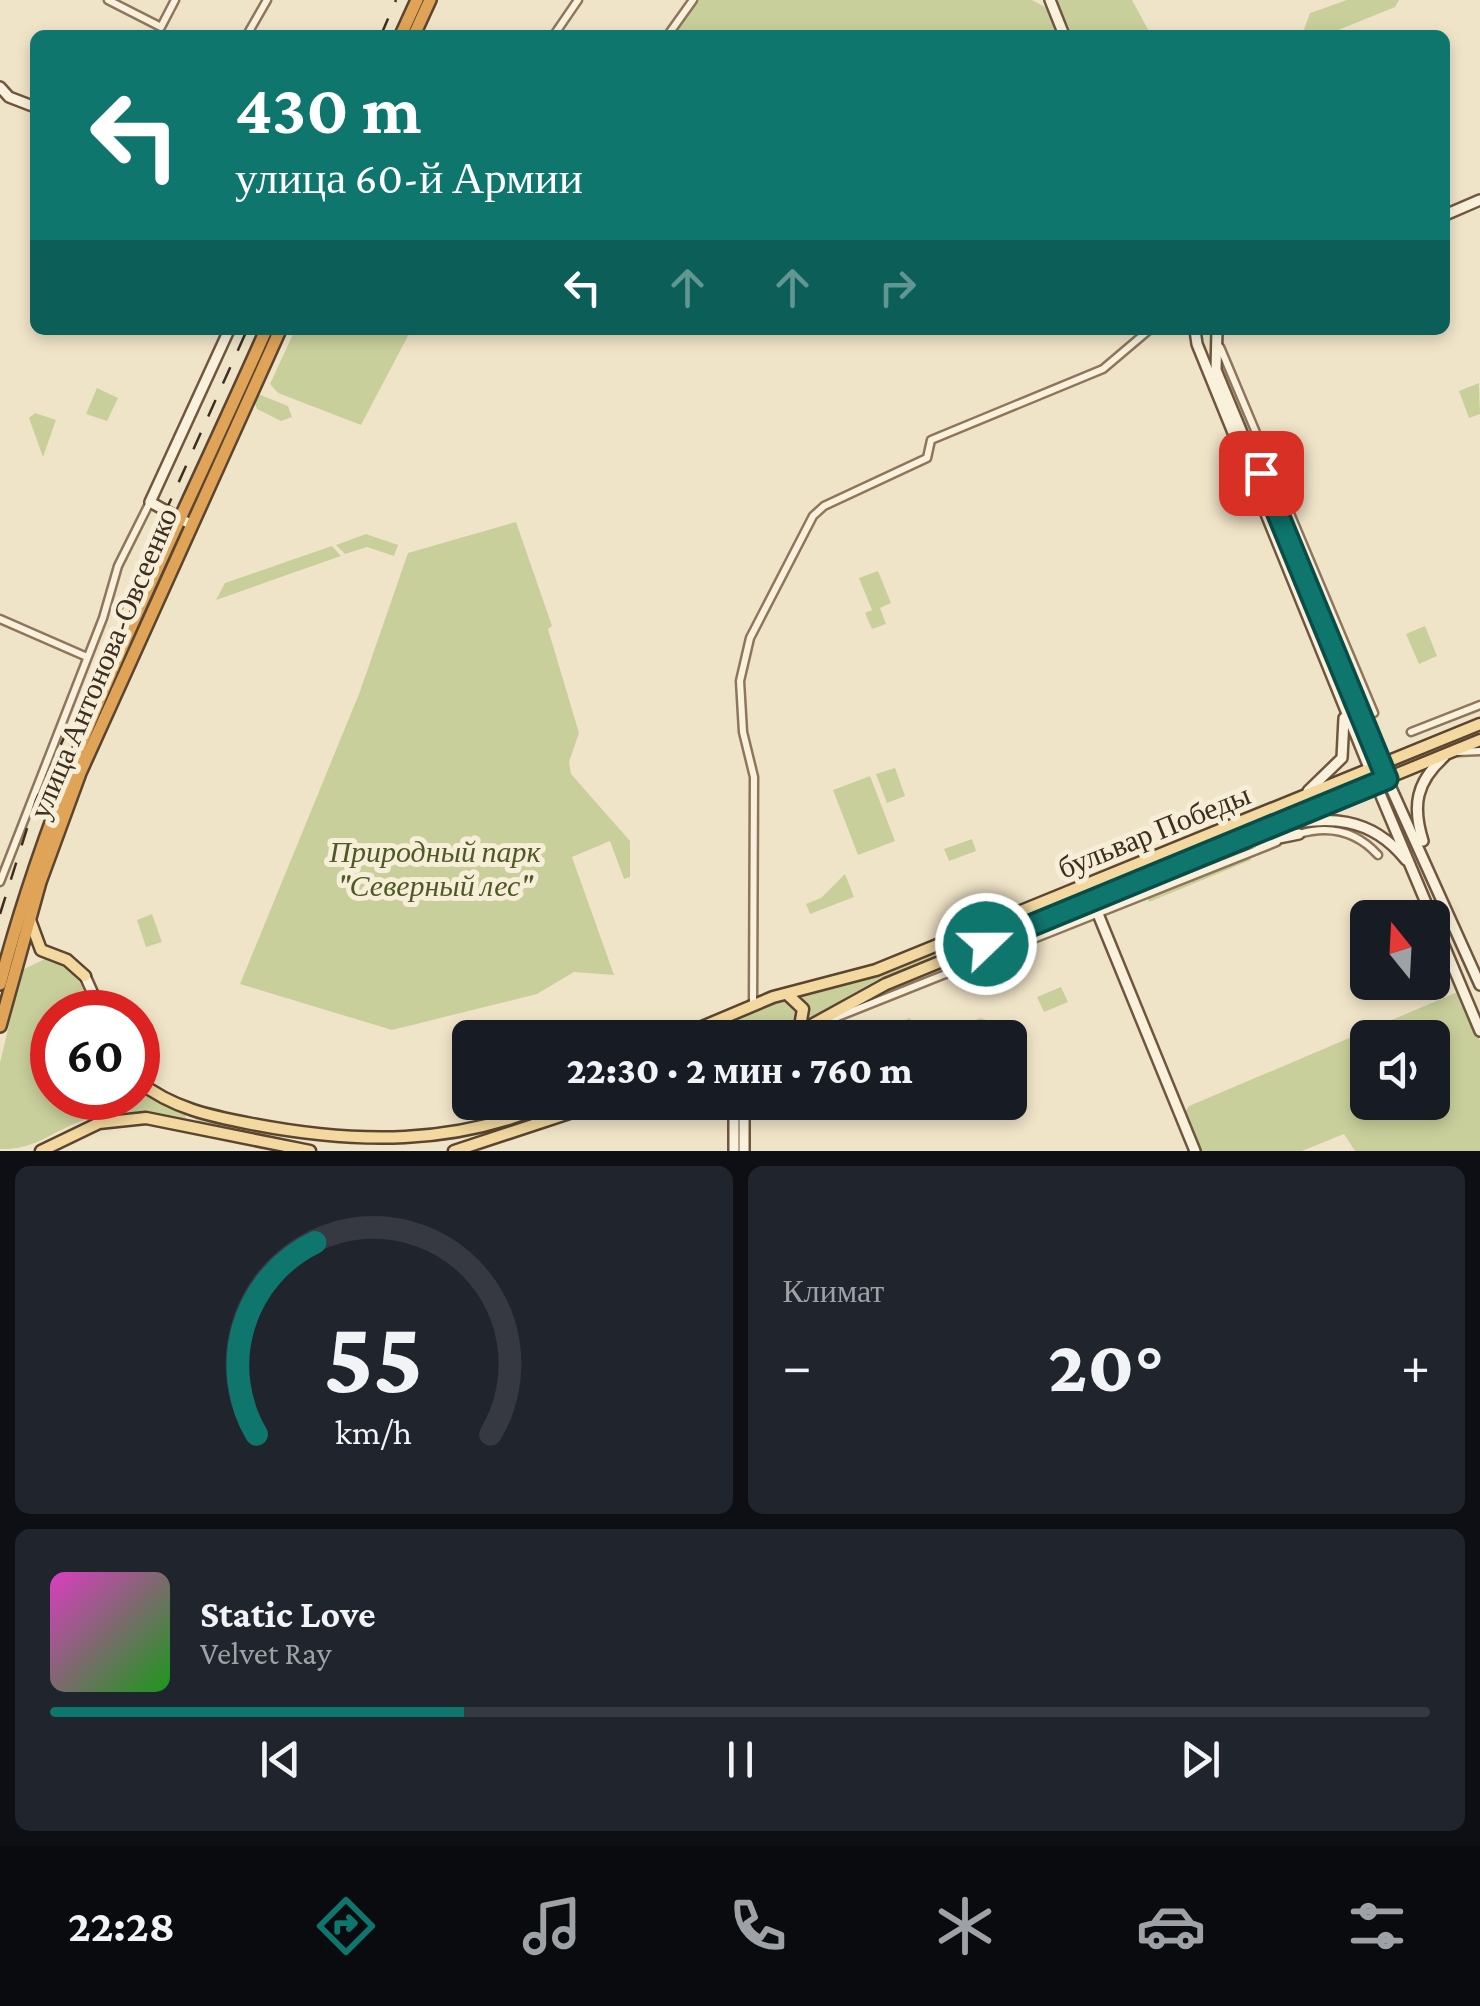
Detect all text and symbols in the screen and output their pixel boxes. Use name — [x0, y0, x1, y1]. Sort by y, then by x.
icon: left — [70, 70, 200, 200]
text: 430 m — [235, 70, 421, 148]
text: улица 60-й Армии — [235, 153, 583, 203]
icon: left — [555, 260, 610, 315]
icon: ahead — [660, 260, 715, 315]
icon: ahead — [765, 260, 820, 315]
icon: right — [870, 260, 925, 315]
pin — [1219, 431, 1304, 516]
icon: arrive — [1234, 446, 1289, 501]
street label: улица Антонова-Овсеенко — [23, 503, 183, 823]
street label: бульвар Победы — [1053, 777, 1255, 885]
park label: Природный парк "Северный лес" — [328, 835, 542, 902]
position arrow — [934, 892, 1038, 996]
north arrow — [1350, 900, 1450, 1000]
map controls — [1350, 900, 1450, 1120]
speed limit sign: 60 — [30, 990, 160, 1120]
button: sound — [1350, 1020, 1450, 1120]
text: 22:30 · 2 мин · 760 m — [567, 1049, 912, 1091]
text: Климат — [783, 1273, 884, 1309]
text: 55 — [324, 1299, 424, 1414]
text: 20° — [1048, 1324, 1164, 1407]
text: − — [783, 1335, 812, 1396]
text: + — [1401, 1335, 1430, 1396]
text: km/h — [335, 1412, 412, 1452]
text: Static Love — [200, 1593, 376, 1635]
text: Velvet Ray — [200, 1635, 331, 1671]
icon: previous — [253, 1732, 308, 1787]
icon: pause — [713, 1732, 768, 1787]
icon: next — [1173, 1732, 1228, 1787]
icon: directions — [311, 1891, 381, 1961]
icon: music — [517, 1891, 587, 1961]
icon: phone — [723, 1891, 793, 1961]
icon: climate — [930, 1891, 1000, 1961]
icon: car — [1136, 1891, 1206, 1961]
icon: filters — [1342, 1891, 1412, 1961]
text: 22:28 — [68, 1901, 175, 1951]

